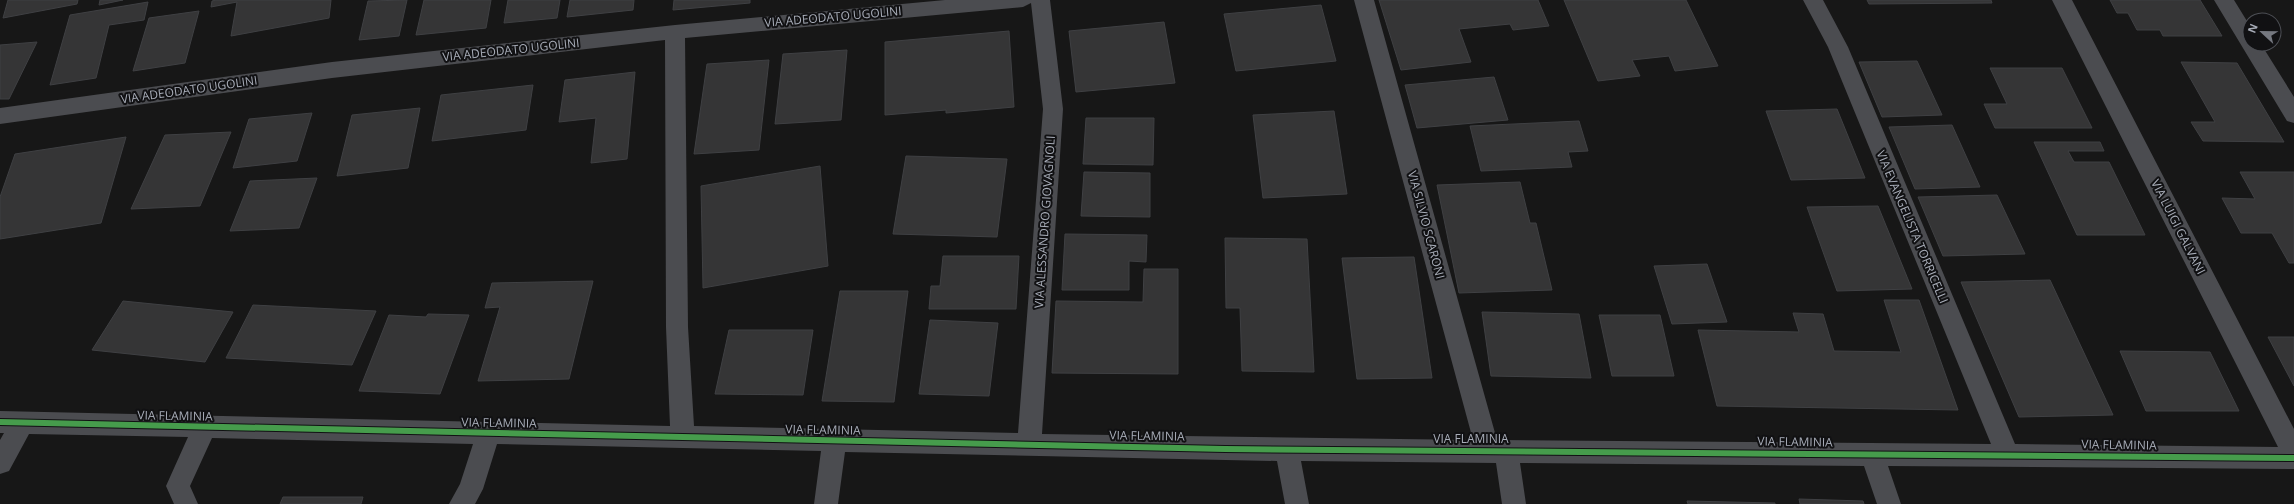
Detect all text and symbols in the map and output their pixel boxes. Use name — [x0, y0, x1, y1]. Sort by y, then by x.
street label: VIA ADEODATO UGOLINI — [764, 2, 902, 31]
north arrow — [2242, 12, 2282, 52]
text: N — [2244, 21, 2261, 35]
street label: VIA ADEODATO UGOLINI — [442, 34, 580, 65]
street label: VIA ADEODATO UGOLINI — [120, 72, 258, 108]
street label: VIA ALESSANDRO GIOVAGNOLI — [1030, 135, 1059, 309]
street label: VIA EVANGELISTA TORRICELLI — [1872, 148, 1952, 306]
street label: VIA SILVIO SCARONI — [1404, 169, 1449, 281]
street label: VIA LUIGI GALVANI — [2147, 176, 2210, 277]
street label: VIA FLAMINIA — [137, 406, 213, 425]
street label: VIA FLAMINIA — [461, 413, 537, 432]
street label: VIA FLAMINIA — [785, 420, 861, 439]
street label: VIA FLAMINIA — [1109, 426, 1185, 445]
street label: VIA FLAMINIA — [1433, 430, 1509, 447]
street label: VIA FLAMINIA — [1757, 432, 1833, 451]
street label: VIA FLAMINIA — [2081, 435, 2157, 454]

